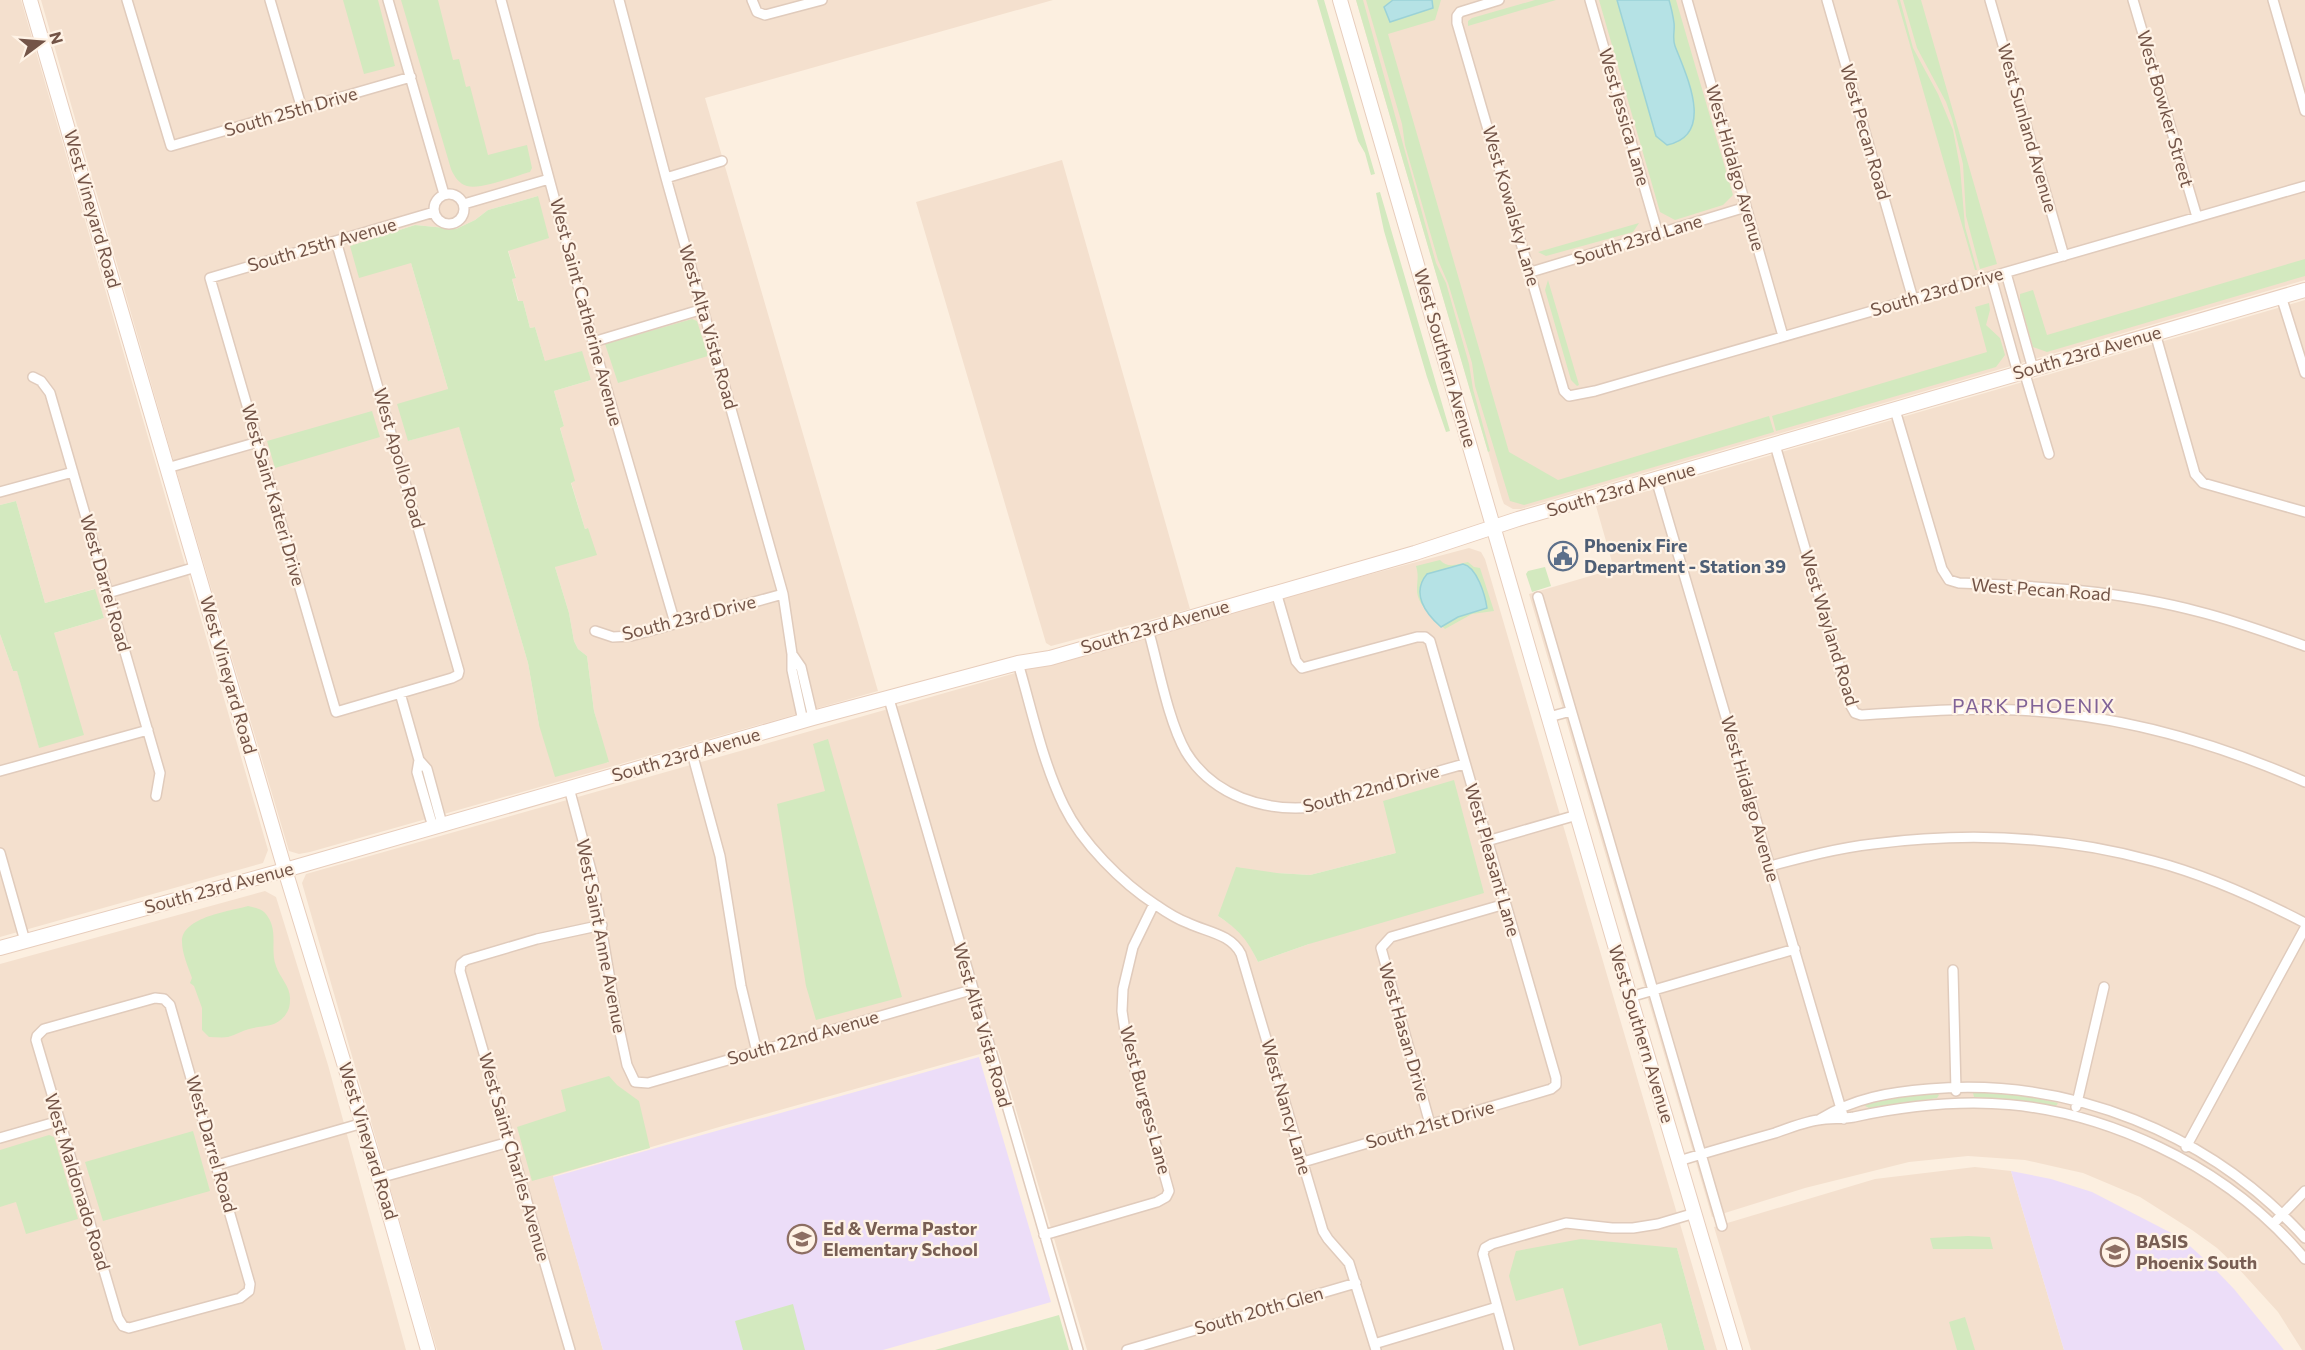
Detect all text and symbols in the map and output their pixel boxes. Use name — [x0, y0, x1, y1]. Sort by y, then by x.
north arrow — [12, 12, 72, 72]
street label: West Bowker Street — [2133, 28, 2199, 190]
text: N — [46, 29, 68, 46]
street label: West Sunland Avenue — [1993, 41, 2063, 215]
street label: West Jessica Lane — [1595, 45, 1655, 188]
street label: West Pecan Road — [1836, 61, 1896, 202]
street label: South 25th Drive — [222, 82, 360, 141]
street label: West Hidalgo Avenue — [1702, 82, 1770, 253]
street label: West Kowalsky Lane — [1479, 123, 1545, 288]
street label: West Vineyard Road — [60, 127, 126, 290]
street label: West Saint Catherine Avenue — [546, 195, 628, 428]
street label: South 23rd Lane — [1571, 209, 1705, 269]
street label: South 25th Avenue — [245, 212, 399, 276]
street label: West Alta Vista Road — [675, 242, 743, 412]
street label: South 23rd Drive — [1868, 262, 2006, 320]
street label: West Southern Avenue — [1410, 266, 1482, 450]
street label: South 23rd Avenue — [2010, 320, 2164, 384]
street label: West Apollo Road — [369, 385, 430, 530]
street label: West Saint Kateri Drive — [237, 401, 310, 588]
street label: South 23rd Avenue — [1544, 457, 1698, 521]
street label: West Darrel Road — [76, 512, 136, 654]
place label: Phoenix Fire Department - Station 39 — [1584, 534, 1786, 577]
public building icon: Phoenix Fire Department - Station 39 — [1547, 540, 1579, 572]
street label: West Wayland Road — [1796, 547, 1864, 708]
street label: West Pecan Road — [1970, 573, 2112, 605]
street label: South 23rd Drive — [620, 590, 758, 644]
street label: West Vineyard Road — [196, 593, 262, 756]
street label: South 23rd Avenue — [1078, 594, 1232, 658]
district label: PARK PHOENIX — [1952, 693, 2116, 717]
street label: West Hidalgo Avenue — [1717, 713, 1785, 884]
street label: South 23rd Avenue — [609, 722, 763, 786]
street label: South 22nd Drive — [1300, 759, 1441, 817]
street label: West Pleasant Lane — [1461, 780, 1525, 939]
street label: West Saint Anne Avenue — [572, 837, 632, 1035]
street label: South 23rd Avenue — [142, 857, 296, 918]
street label: West Alta Vista Road — [949, 940, 1017, 1110]
street label: West Southern Avenue — [1604, 942, 1680, 1125]
street label: West Hasan Drive — [1375, 960, 1435, 1104]
street label: South 22nd Avenue — [724, 1005, 881, 1069]
street label: West Burgess Lane — [1116, 1023, 1176, 1176]
street label: West Nancy Lane — [1257, 1036, 1317, 1177]
street label: West Saint Charles Avenue — [475, 1050, 555, 1264]
street label: West Vineyard Road — [335, 1059, 403, 1222]
street label: West Darrel Road — [182, 1073, 242, 1215]
street label: West Maldonado Road — [41, 1090, 115, 1273]
street label: South 21st Drive — [1363, 1095, 1497, 1153]
place label: Ed & Verma Pastor Elementary School — [823, 1217, 978, 1260]
school or university icon: Ed & Verma Pastor Elementary School — [786, 1223, 818, 1255]
place label: BASIS Phoenix South — [2136, 1230, 2257, 1273]
school or university icon: BASIS Phoenix South — [2099, 1236, 2131, 1268]
street label: South 20th Glen — [1192, 1281, 1326, 1339]

